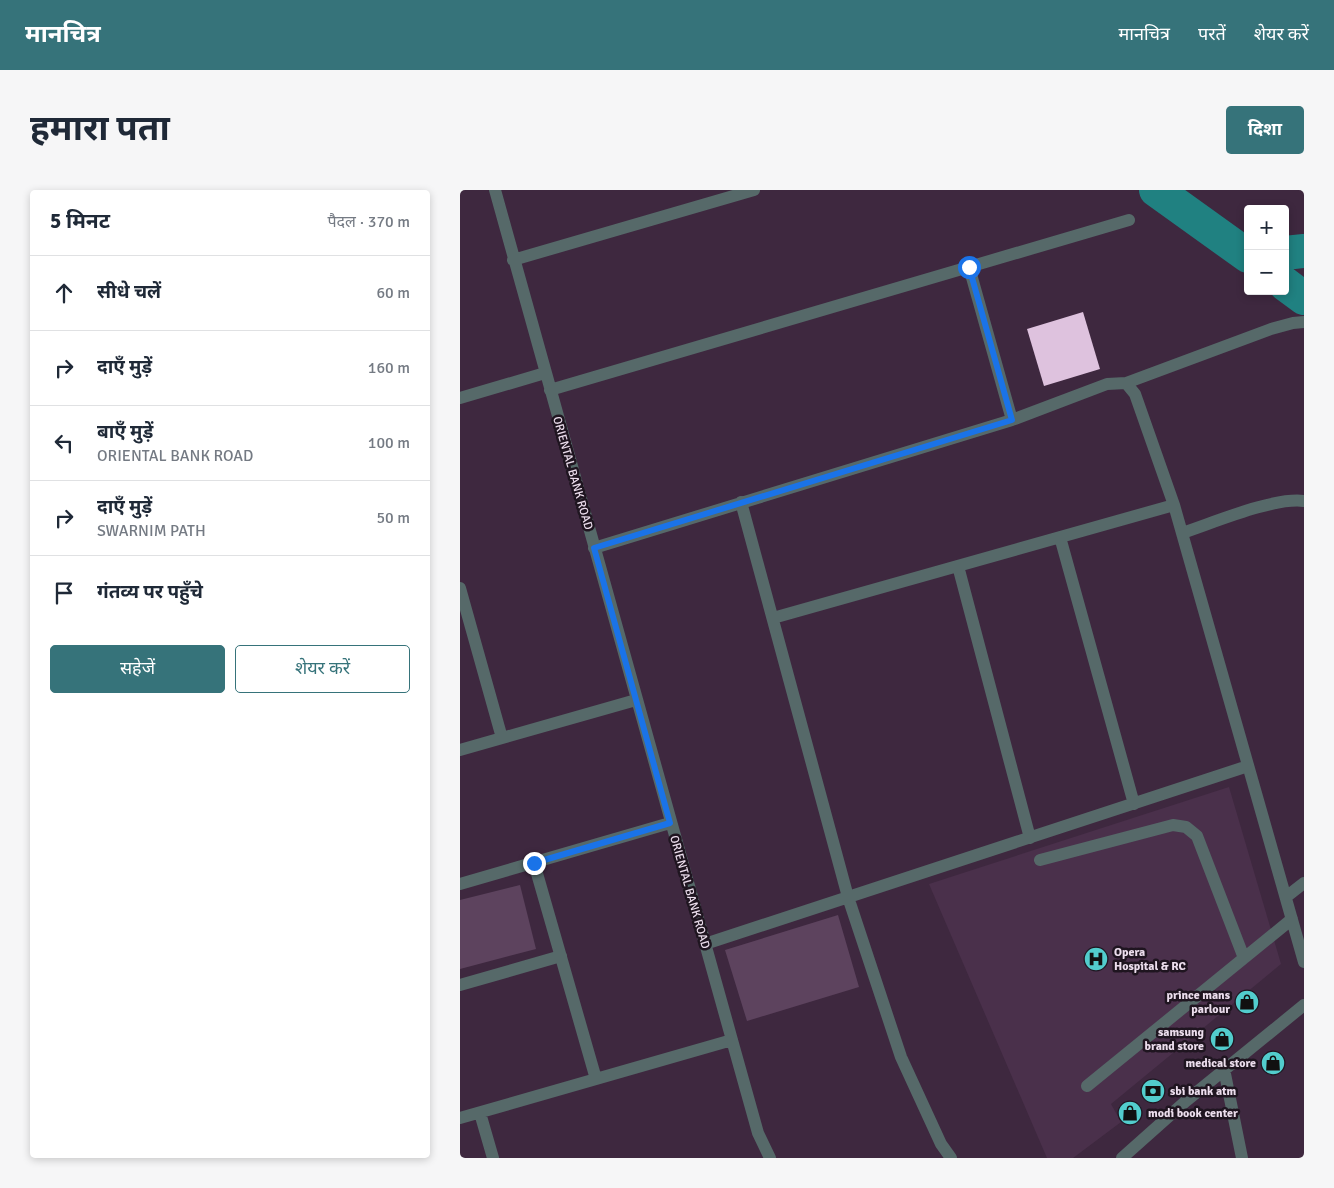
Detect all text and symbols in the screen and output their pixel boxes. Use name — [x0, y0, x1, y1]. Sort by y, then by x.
text: मानचित्र — [25, 19, 101, 49]
text: मानचित्र — [1118, 23, 1170, 45]
text: परतें — [1198, 23, 1226, 45]
text: शेयर करें — [1254, 23, 1309, 45]
button: दिशा — [1226, 106, 1304, 154]
text: हमारा पता — [30, 107, 170, 150]
map controls — [1244, 205, 1289, 295]
button: + — [1244, 205, 1289, 250]
text: 5 मिनट — [50, 208, 110, 234]
text: पैदल · 370 m — [327, 212, 410, 232]
button: − — [1244, 250, 1289, 295]
route start — [958, 256, 981, 279]
icon: ahead — [50, 279, 78, 307]
text: सीधे चलें — [97, 280, 161, 304]
text: 60 m — [376, 283, 410, 303]
icon: right — [50, 354, 78, 382]
text: दाएँ मुड़ें — [97, 355, 152, 379]
text: 160 m — [368, 358, 410, 378]
street label: ORIENTAL BANK ROAD — [549, 415, 596, 532]
text: बाएँ मुड़ें — [97, 420, 153, 444]
icon: left — [50, 429, 78, 457]
text: 100 m — [368, 433, 410, 453]
text: ORIENTAL BANK ROAD — [97, 446, 253, 466]
text: दाएँ मुड़ें — [97, 495, 152, 519]
icon: right — [50, 504, 78, 532]
text: 50 m — [376, 508, 410, 528]
text: SWARNIM PATH — [97, 521, 206, 541]
icon: arrive — [50, 579, 78, 607]
text: गंतव्य पर पहुँचे — [97, 580, 203, 604]
button: सहेजें — [50, 645, 225, 693]
button: शेयर करें — [235, 645, 410, 693]
street label: ORIENTAL BANK ROAD — [666, 834, 713, 951]
route end — [523, 852, 546, 875]
place label: Opera Hospital & RC — [1114, 945, 1187, 974]
hospital icon: Opera Hospital & RC — [1083, 946, 1109, 972]
place label: prince mans parlour — [1166, 988, 1231, 1017]
shop icon: prince mans parlour — [1234, 989, 1260, 1015]
place label: samsung brand store — [1145, 1025, 1205, 1054]
shop icon: samsung brand store — [1209, 1026, 1235, 1052]
shop icon: medical store — [1260, 1050, 1286, 1076]
place label: medical store — [1186, 1056, 1256, 1071]
bank icon: sbi bank atm — [1140, 1078, 1166, 1104]
place label: sbi bank atm — [1170, 1084, 1237, 1099]
shop icon: modi book center — [1117, 1100, 1143, 1126]
place label: modi book center — [1148, 1106, 1238, 1121]

